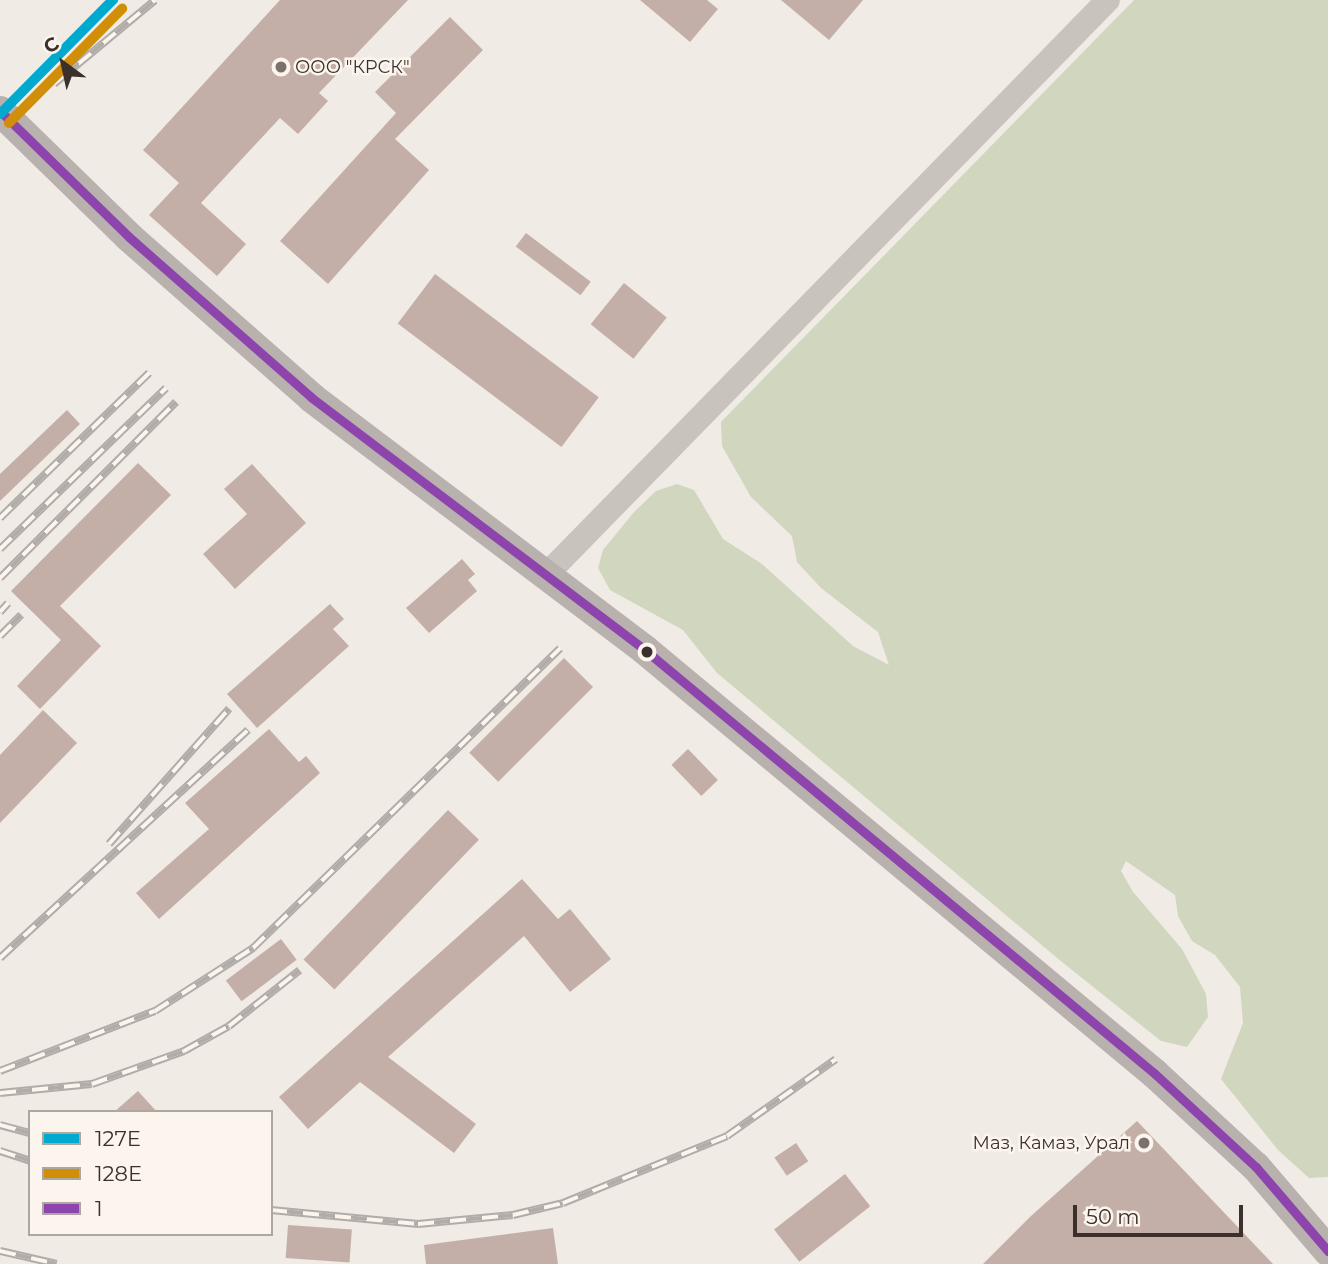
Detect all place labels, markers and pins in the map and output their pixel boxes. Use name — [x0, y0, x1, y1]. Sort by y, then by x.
place label: ООО "КРСК" — [295, 56, 410, 78]
marker: ООО "КРСК" — [273, 59, 289, 75]
unlabelled marker — [640, 645, 654, 659]
place label: Маз, Камаз, Урал — [973, 1132, 1130, 1154]
marker: Маз, Камаз, Урал — [1136, 1135, 1152, 1151]

